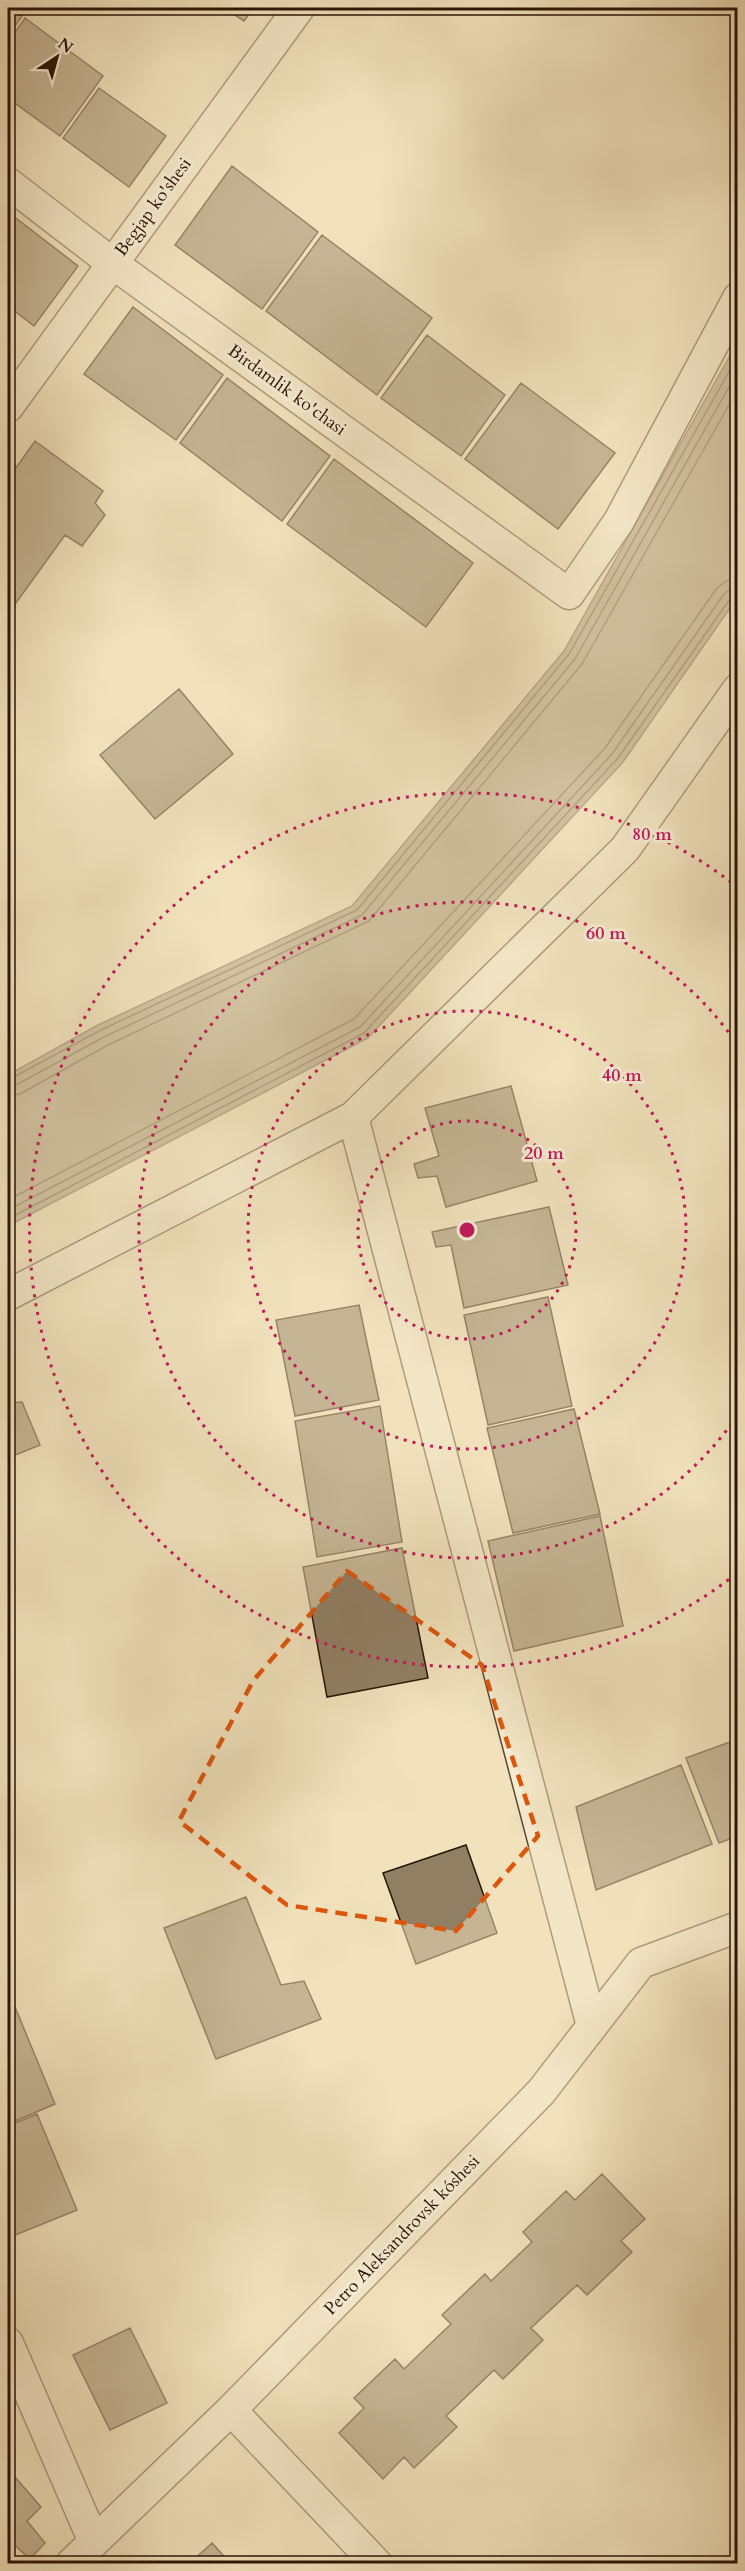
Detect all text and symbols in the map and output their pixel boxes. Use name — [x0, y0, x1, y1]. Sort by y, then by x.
north arrow — [27, 27, 87, 87]
text: N — [53, 33, 77, 59]
street label: Begjap ko'shesi — [109, 153, 197, 261]
street label: Birdamlik ko'chasi — [223, 338, 351, 442]
text: 80 m — [632, 822, 672, 847]
text: 60 m — [586, 921, 626, 946]
text: 40 m — [602, 1063, 642, 1088]
text: 20 m — [524, 1141, 564, 1166]
centre of rings — [457, 1220, 477, 1240]
street label: Petro Aleksandrovsk kóshesi — [318, 2149, 486, 2321]

